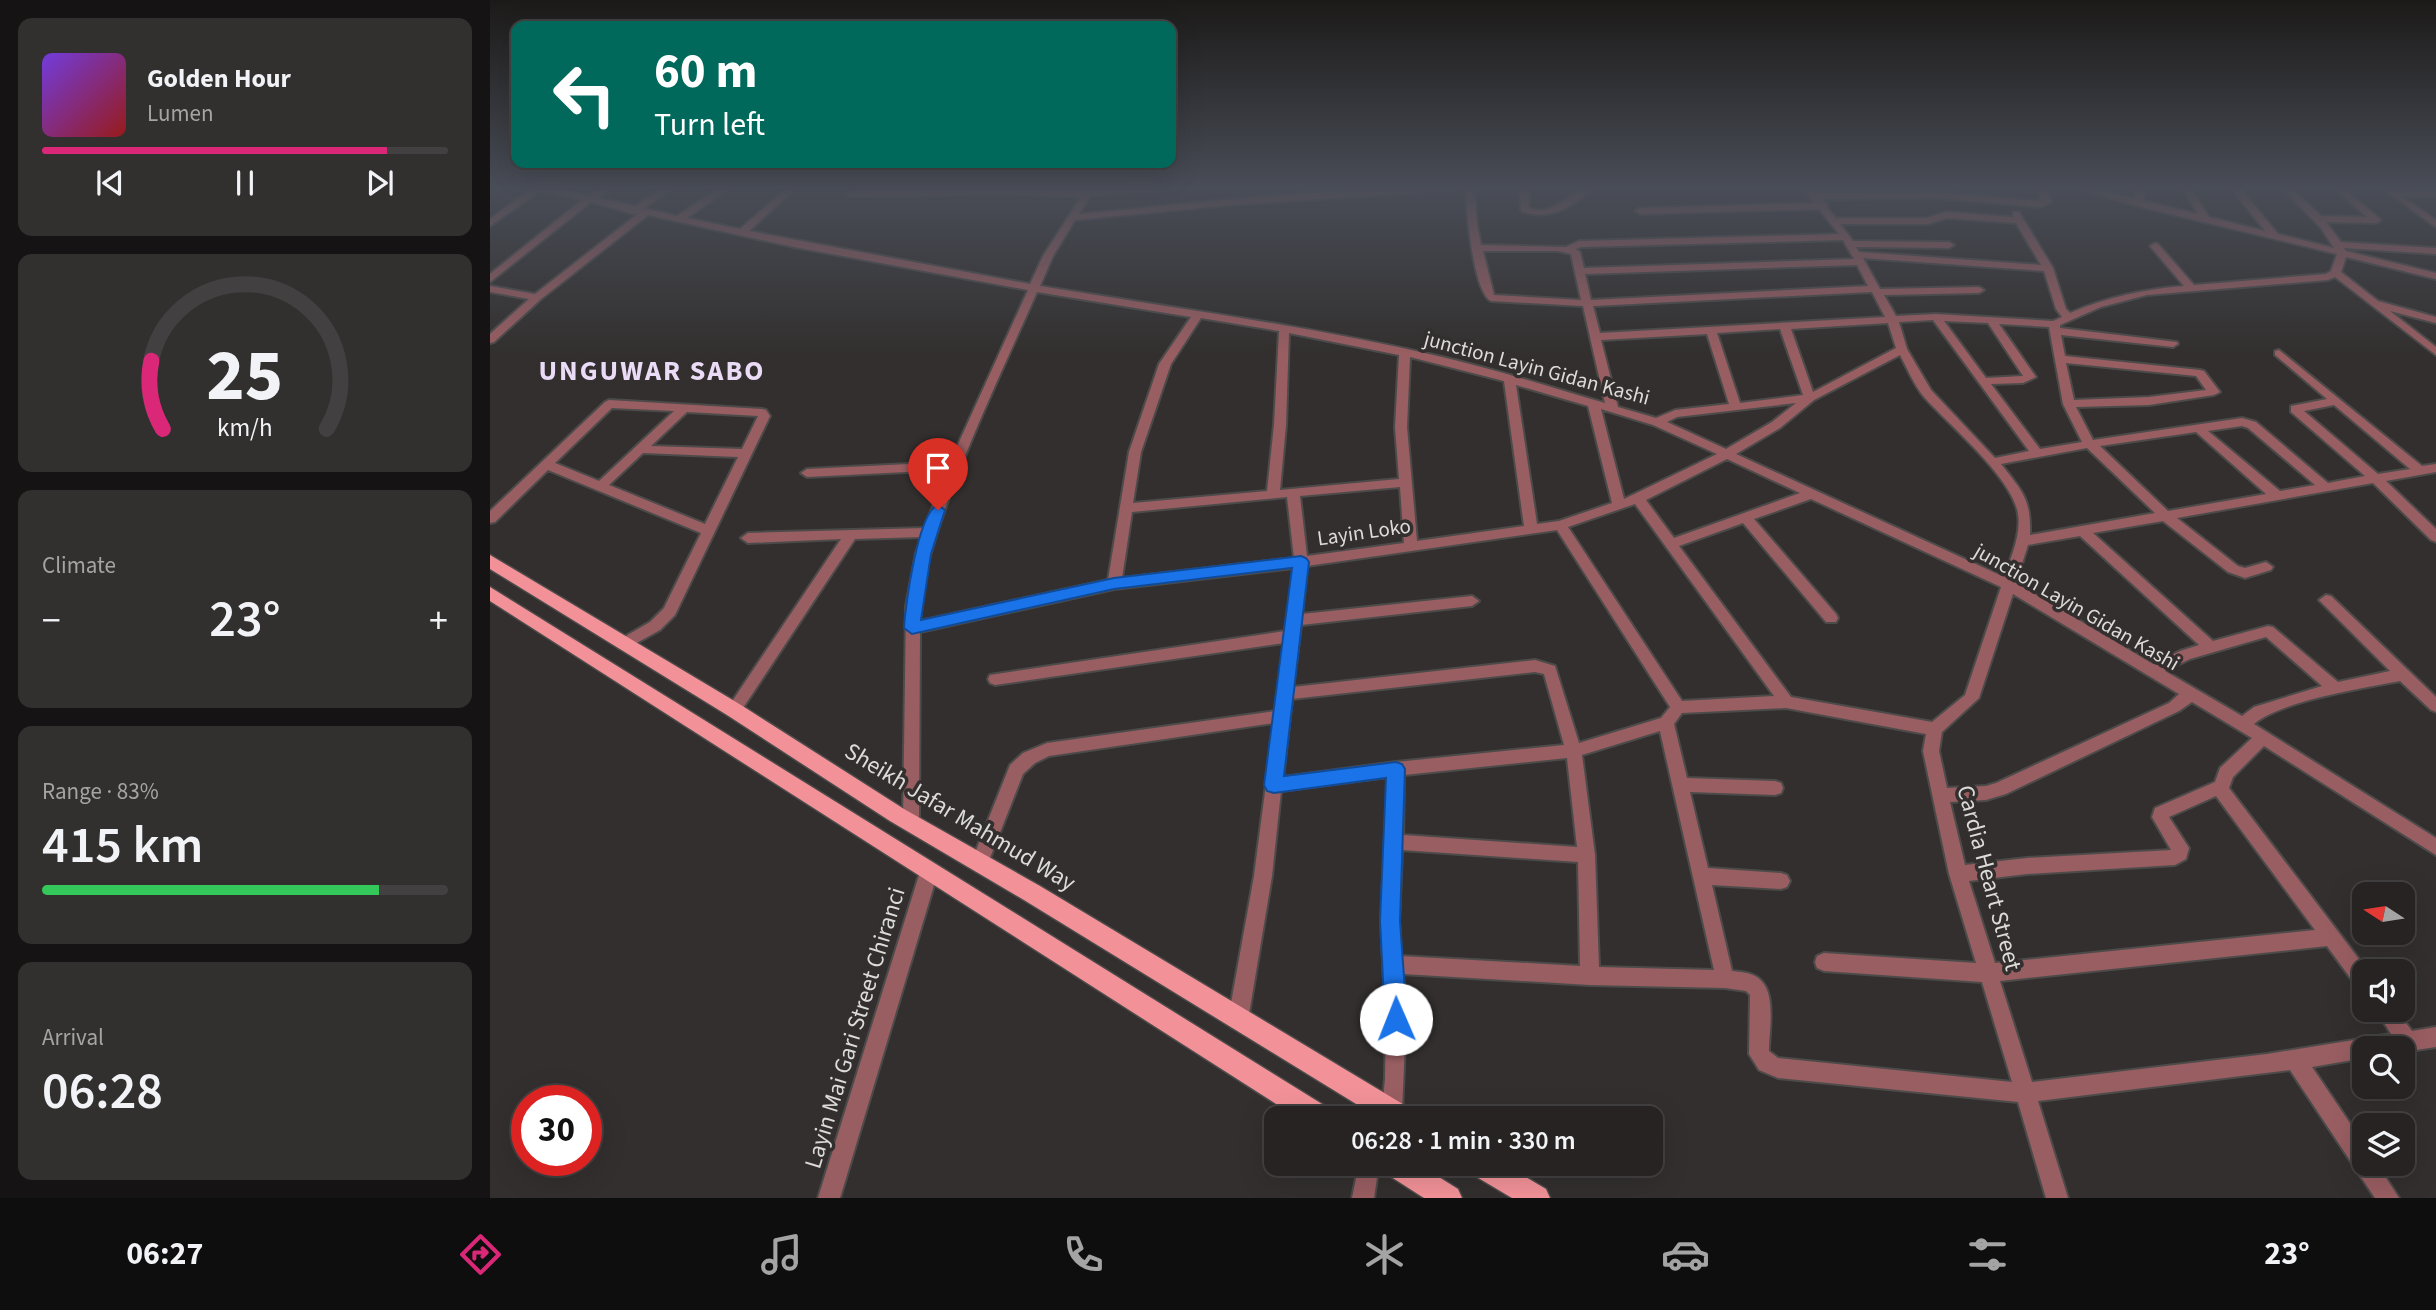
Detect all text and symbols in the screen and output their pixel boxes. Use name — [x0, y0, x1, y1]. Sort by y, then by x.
text: 60 m — [654, 37, 758, 107]
icon: left — [539, 49, 630, 140]
text: Golden Hour — [147, 60, 291, 97]
text: Lumen — [147, 97, 214, 130]
text: Turn left — [654, 102, 765, 148]
icon: previous — [91, 164, 129, 202]
icon: pause — [226, 164, 264, 202]
icon: next — [361, 164, 399, 202]
street label: junction Layin Gidan Kashi — [1420, 323, 1653, 413]
text: 25 — [207, 324, 283, 428]
district label: UNGUWAR SABO — [538, 351, 766, 391]
text: km/h — [217, 410, 273, 446]
pin — [908, 438, 968, 510]
icon: arrive — [919, 449, 957, 487]
street label: Layin Loko — [1315, 511, 1413, 553]
street label: junction Layin Gidan Kashi — [1968, 535, 2185, 678]
text: Climate — [42, 549, 116, 582]
text: 23° — [209, 583, 281, 657]
text: − — [42, 594, 61, 648]
text: + — [429, 594, 448, 648]
street label: Sheikh Jafar Mahmud Way — [838, 734, 1082, 900]
text: Range · 83% — [42, 775, 159, 808]
street label: Cardia Heart Street — [1947, 781, 2031, 975]
text: 415 km — [42, 809, 203, 883]
north arrow — [2352, 882, 2415, 945]
map controls — [2352, 882, 2415, 1176]
street label: Layin Mai Gari Street Chiranci — [796, 883, 914, 1173]
button: sound — [2352, 959, 2415, 1022]
position arrow — [1359, 982, 1433, 1056]
text: Arrival — [42, 1021, 104, 1054]
button: search — [2352, 1036, 2415, 1099]
text: 06:28 — [42, 1055, 163, 1129]
speed limit sign: 30 — [511, 1085, 602, 1176]
button: layers — [2352, 1113, 2415, 1176]
text: 06:28 · 1 min · 330 m — [1351, 1122, 1576, 1159]
icon: directions — [456, 1230, 505, 1279]
icon: music — [757, 1230, 806, 1279]
icon: phone — [1059, 1230, 1108, 1279]
icon: climate — [1360, 1230, 1409, 1279]
icon: car — [1661, 1230, 1710, 1279]
icon: filters — [1963, 1230, 2012, 1279]
text: 06:27 — [126, 1231, 203, 1277]
text: 23° — [2264, 1231, 2310, 1277]

